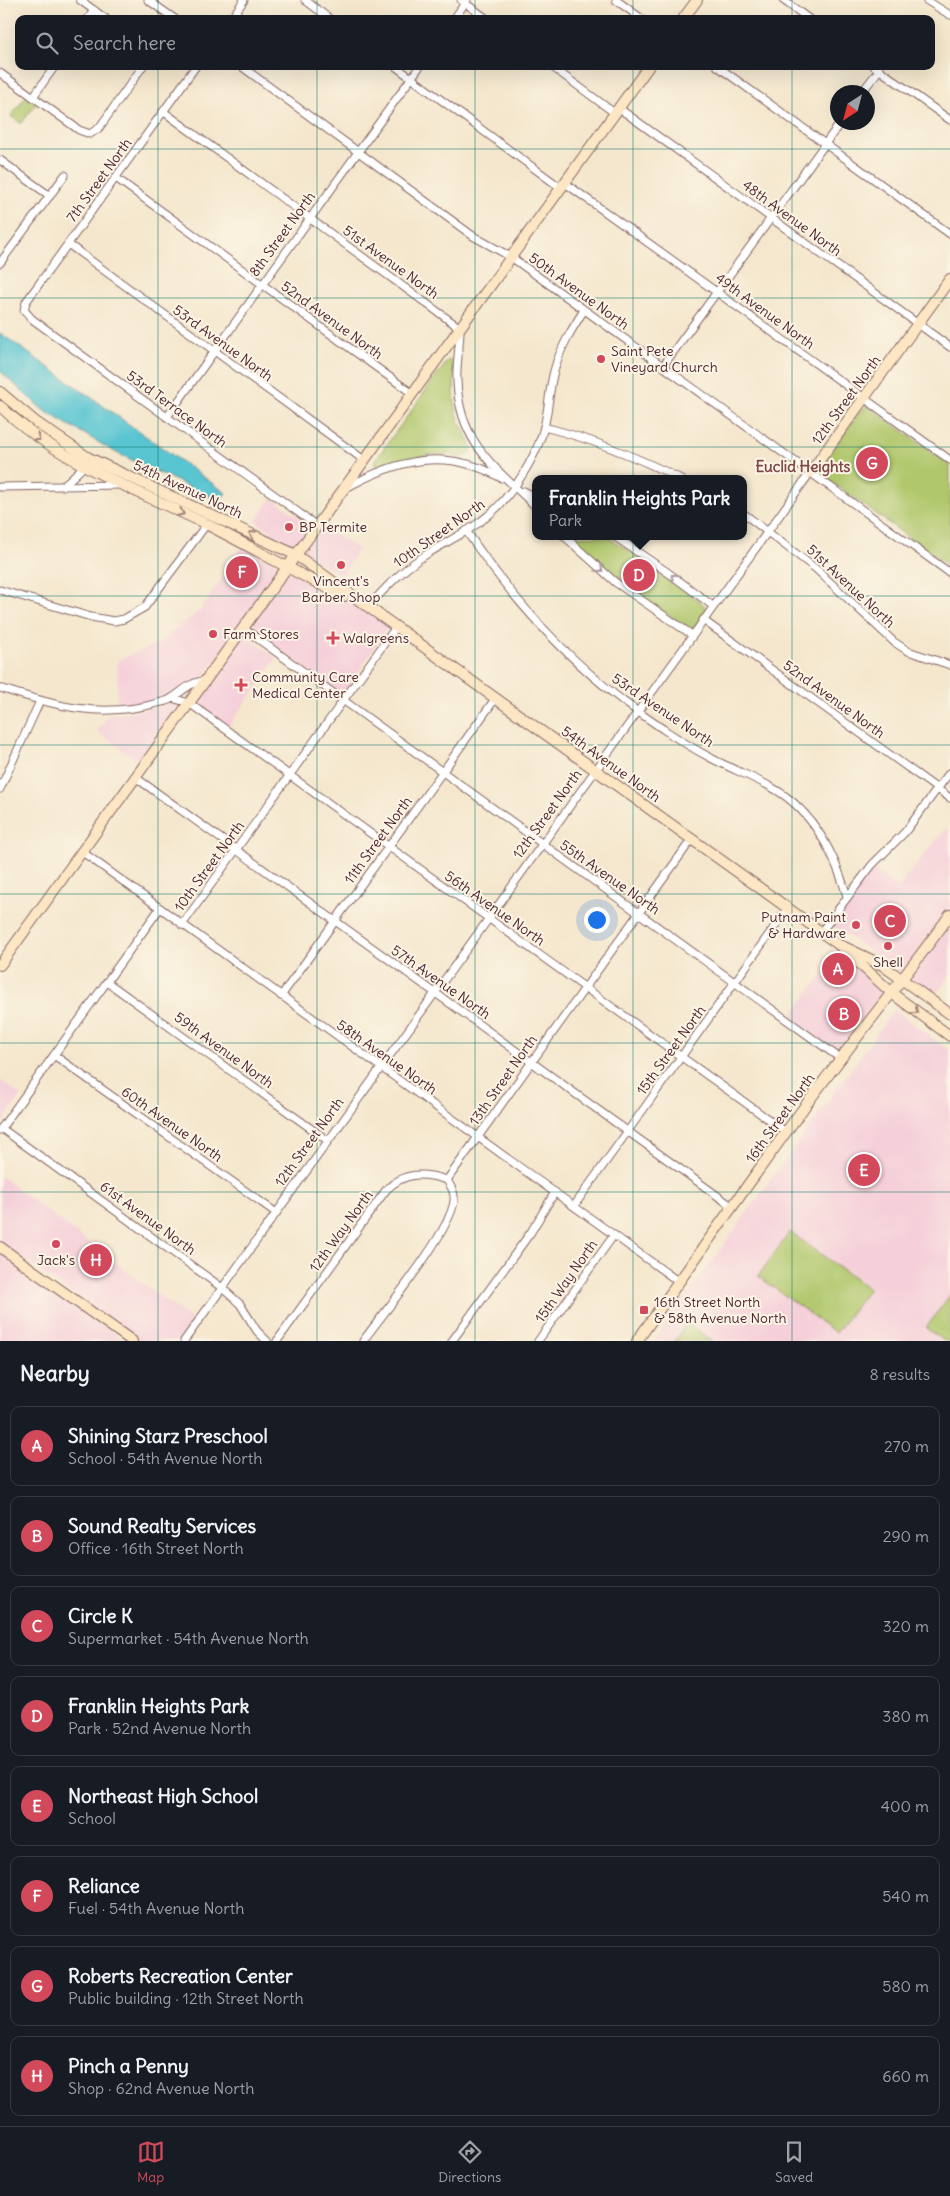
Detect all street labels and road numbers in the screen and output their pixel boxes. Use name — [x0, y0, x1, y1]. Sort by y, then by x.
street label: 7th Street North — [62, 134, 136, 226]
street label: 48th Avenue North — [739, 176, 845, 260]
street label: 8th Street North — [245, 188, 319, 280]
street label: 51st Avenue North — [340, 221, 442, 303]
street label: 50th Avenue North — [525, 249, 633, 333]
street label: 49th Avenue North — [712, 269, 818, 353]
street label: 52nd Avenue North — [278, 277, 386, 363]
street label: 53rd Avenue North — [169, 301, 277, 385]
street label: 12th Street North — [808, 352, 884, 448]
street label: 53rd Terrace North — [123, 366, 231, 452]
street label: 54th Avenue North — [131, 456, 245, 522]
street label: 10th Street North — [390, 495, 488, 571]
street label: 51st Avenue North — [803, 540, 899, 632]
street label: 52nd Avenue North — [780, 656, 888, 742]
street label: 53rd Avenue North — [609, 669, 717, 751]
street label: 54th Avenue North — [558, 722, 664, 806]
street label: 12th Street North — [509, 766, 585, 862]
street label: 11th Street North — [340, 793, 416, 887]
street label: 10th Street North — [170, 817, 248, 915]
street label: 55th Avenue North — [556, 836, 664, 918]
street label: 56th Avenue North — [441, 867, 549, 949]
street label: 57th Avenue North — [388, 941, 494, 1023]
street label: 15th Street North — [632, 1002, 710, 1098]
street label: 59th Avenue North — [171, 1008, 277, 1092]
street label: 58th Avenue North — [333, 1016, 441, 1098]
street label: 13th Street North — [465, 1031, 541, 1129]
street label: 16th Street North — [741, 1070, 819, 1166]
street label: 60th Avenue North — [118, 1082, 226, 1166]
street label: 12th Street North — [271, 1094, 347, 1190]
street label: 61st Avenue North — [96, 1177, 200, 1259]
street label: 12th Way North — [305, 1187, 377, 1275]
street label: 15th Way North — [531, 1236, 601, 1326]

